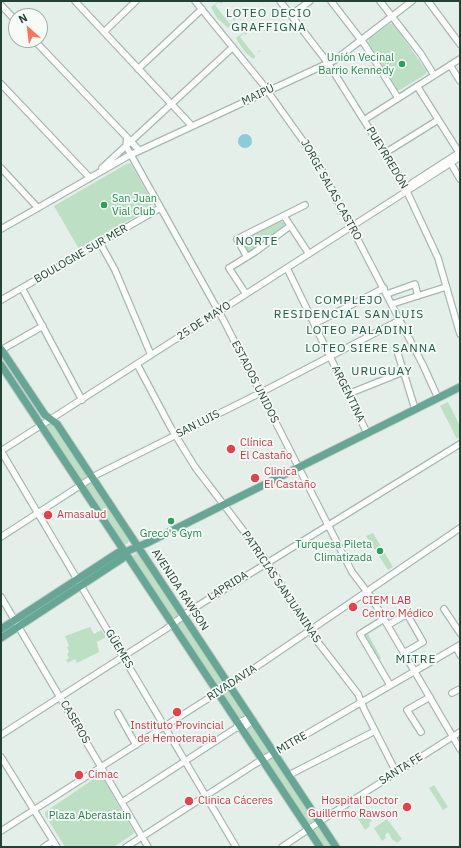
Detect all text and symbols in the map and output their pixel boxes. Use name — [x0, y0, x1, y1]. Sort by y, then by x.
district label: LOTEO DECIO GRAFFIGNA — [226, 7, 312, 35]
north arrow — [8, 8, 48, 48]
text: N — [16, 10, 30, 26]
place label: Unión Vecinal Barrio Kennedy — [318, 51, 394, 77]
marker: Unión Vecinal Barrio Kennedy — [397, 59, 407, 69]
street label: MAIPÚ — [240, 82, 276, 108]
street label: PUEYRREDÓN — [363, 124, 411, 192]
street label: JORGE SALAS CASTRO — [298, 137, 364, 243]
place label: San Juan Vial Club — [112, 192, 157, 218]
marker: San Juan Vial Club — [99, 200, 109, 210]
street label: BOULOGNE SUR MER — [32, 222, 130, 286]
district label: NORTE — [235, 235, 279, 249]
district label: COMPLEJO RESIDENCIAL SAN LUIS — [274, 294, 424, 322]
street label: 25 DE MAYO — [175, 299, 233, 343]
district label: LOTEO PALADINI — [306, 324, 414, 338]
street label: ESTADOS UNIDOS — [229, 339, 281, 425]
district label: LOTEO SIERE SANNA — [305, 342, 437, 356]
street label: ARGENTINA — [329, 364, 367, 424]
district label: URUGUAY — [351, 365, 413, 379]
street label: SAN LUIS — [174, 407, 222, 441]
place label: Clínica El Castaño — [240, 436, 292, 462]
marker: Clínica El Castaño — [225, 443, 237, 455]
place label: Clinica El Castaño — [264, 465, 316, 491]
marker: Clinica El Castaño — [249, 472, 261, 484]
place label: Amasalud — [57, 508, 106, 522]
marker: Amasalud — [42, 509, 54, 521]
marker: Greco's Gym — [166, 516, 176, 526]
place label: Greco's Gym — [140, 527, 202, 541]
street label: PATRICIAS SANJUANINAS — [239, 529, 323, 645]
place label: Turquesa Pileta Climatizada — [295, 538, 372, 564]
marker: Turquesa Pileta Climatizada — [375, 546, 385, 556]
street label: AVENIDA RAWSON — [149, 547, 211, 633]
street label: LAPRIDA — [205, 568, 251, 604]
place label: CIEM LAB Centro Médico — [362, 594, 433, 620]
marker: CIEM LAB Centro Médico — [347, 601, 359, 613]
street label: GÜEMES — [102, 627, 136, 671]
district label: MITRE — [396, 653, 436, 667]
street label: RIVADAVIA — [205, 662, 259, 704]
street label: CASEROS — [57, 698, 93, 746]
marker: Instituto Provincial de Hemoterapia — [171, 706, 183, 718]
place label: Instituto Provincial de Hemoterapia — [130, 719, 224, 745]
street label: MITRE — [274, 729, 310, 757]
street label: SANTA FE — [377, 750, 425, 788]
place label: Cimac — [88, 768, 119, 782]
marker: Cimac — [73, 769, 85, 781]
place label: Clinica Cáceres — [198, 794, 273, 808]
place label: Hospital Doctor Guillermo Rawson — [308, 794, 398, 820]
marker: Clinica Cáceres — [183, 795, 195, 807]
marker: Hospital Doctor Guillermo Rawson — [401, 801, 413, 813]
park label: Plaza Aberastain — [49, 809, 131, 823]

